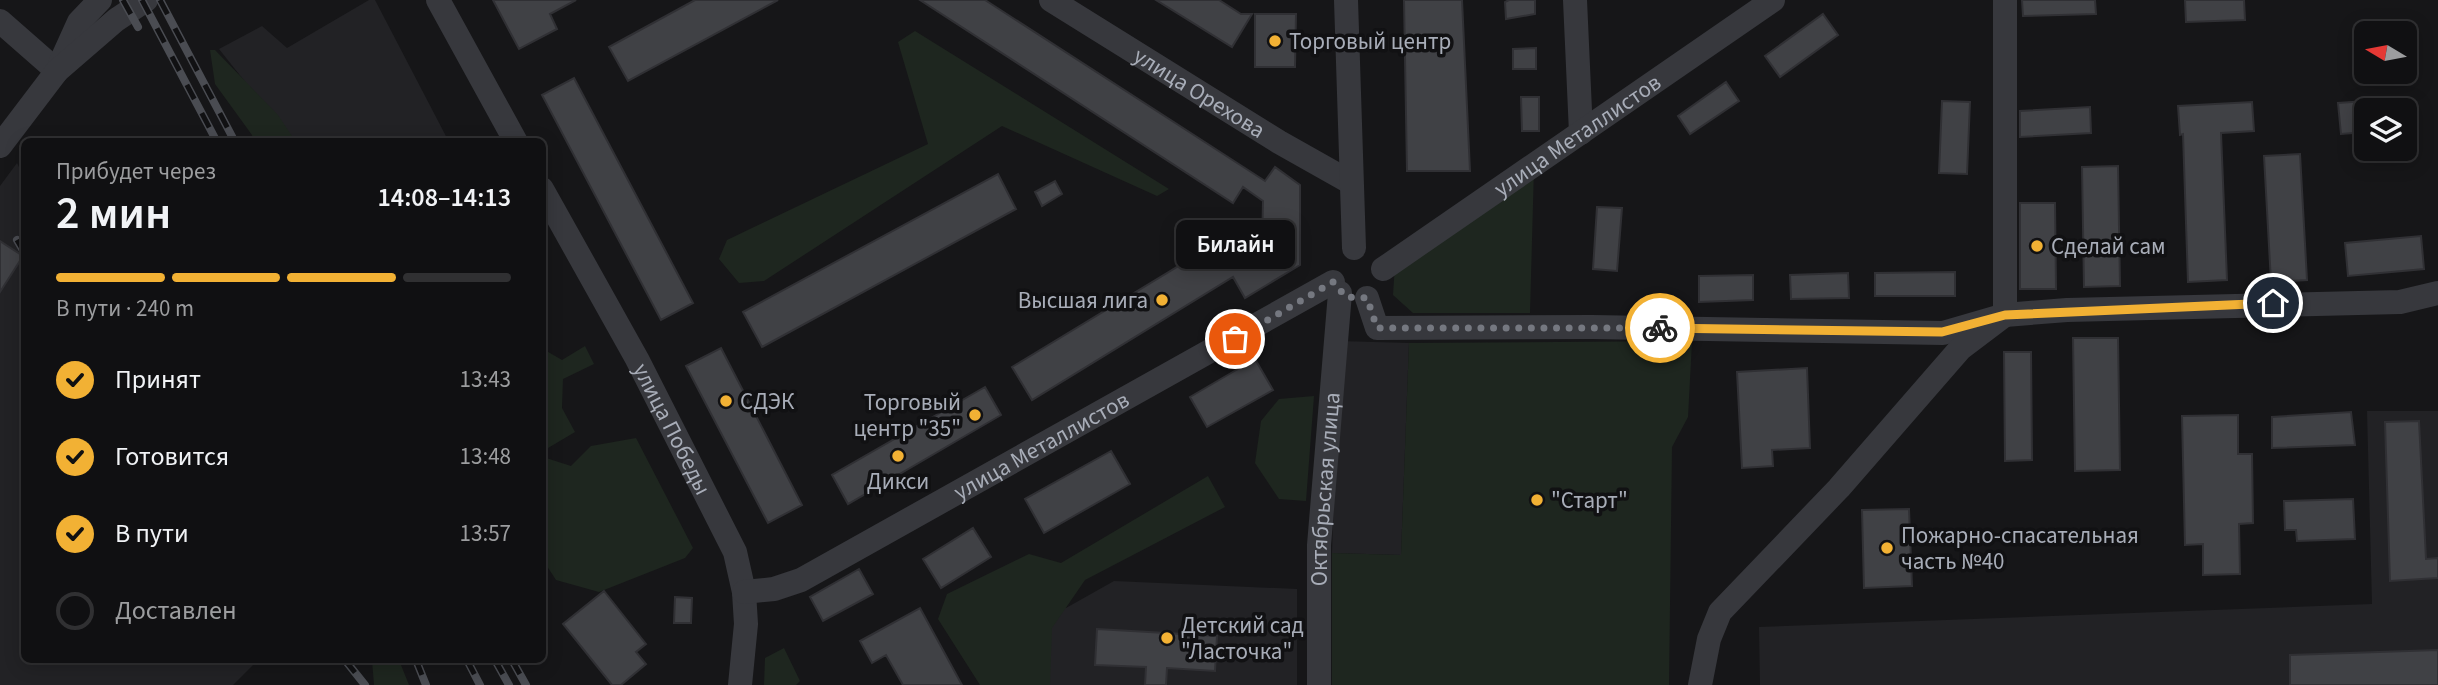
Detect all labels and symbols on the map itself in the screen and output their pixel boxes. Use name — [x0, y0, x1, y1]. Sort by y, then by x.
north arrow — [2354, 21, 2417, 84]
place label: Торговый центр — [1289, 25, 1451, 58]
marker: Торговый центр — [1267, 33, 1283, 49]
street label: улица Орехова — [1127, 39, 1272, 147]
street label: улица Металлистов — [1487, 66, 1668, 205]
callout: Билайн — [1176, 220, 1294, 269]
place label: Сделай сам — [2051, 230, 2166, 263]
marker: Сделай сам — [2029, 238, 2045, 254]
pin — [2243, 273, 2303, 333]
place label: Высшая лига — [1018, 284, 1148, 317]
marker: Высшая лига — [1154, 292, 1170, 308]
courier — [1625, 293, 1695, 363]
pin — [1205, 309, 1265, 369]
street label: улица Победы — [625, 357, 719, 501]
street label: улица Металлистов — [948, 383, 1135, 508]
place label: СДЭК — [740, 385, 795, 418]
place label: Торговый центр "35" — [853, 386, 961, 445]
street label: Октябрьская улица — [1303, 391, 1349, 586]
marker: СДЭК — [718, 393, 734, 409]
marker: Торговый центр "35" — [967, 407, 983, 423]
marker: Дикси — [890, 448, 906, 464]
place label: Дикси — [867, 465, 929, 498]
place label: "Старт" — [1551, 484, 1628, 517]
marker: "Старт" — [1529, 492, 1545, 508]
place label: Пожарно-спасательная часть №40 — [1901, 519, 2139, 578]
marker: Пожарно-спасательная часть №40 — [1879, 540, 1895, 556]
place label: Детский сад "Ласточка" — [1181, 609, 1304, 668]
marker: Детский сад "Ласточка" — [1159, 630, 1175, 646]

